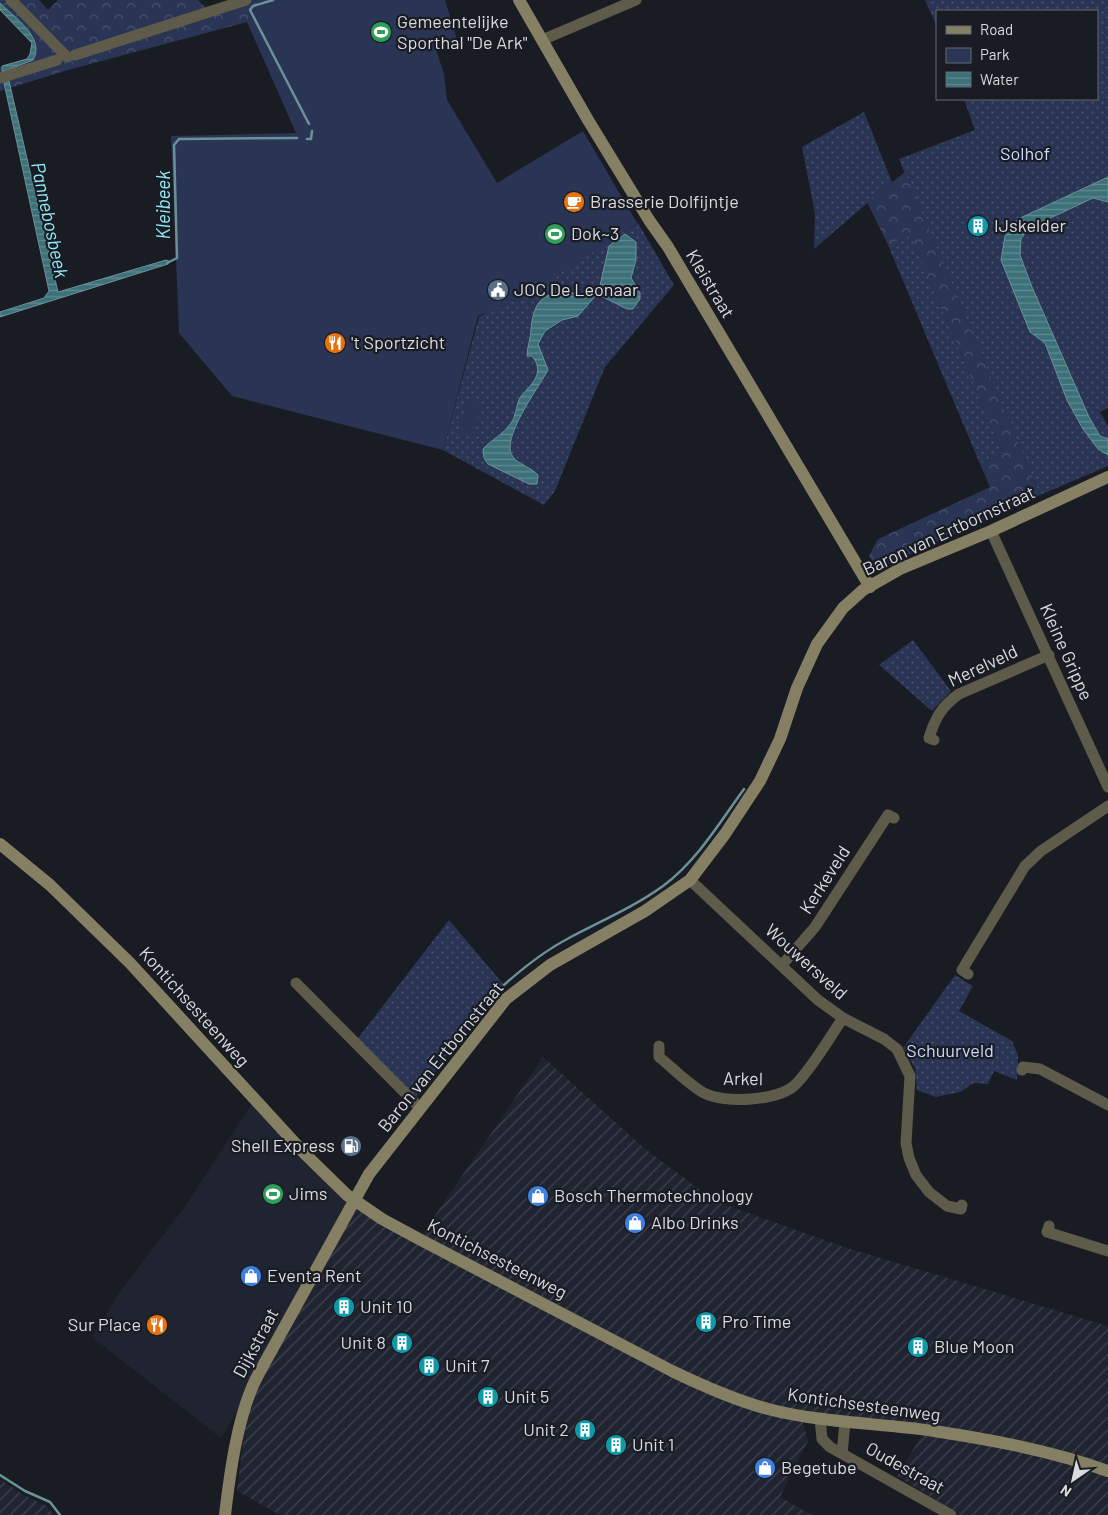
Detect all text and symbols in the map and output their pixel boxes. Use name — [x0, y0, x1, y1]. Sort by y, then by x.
place label: Gemeentelijke Sporthal "De Ark" — [397, 10, 528, 53]
legend — [936, 10, 1098, 100]
sports icon: Gemeentelijke Sporthal "De Ark" — [369, 20, 393, 44]
text: Road — [980, 20, 1013, 38]
text: Park — [980, 45, 1010, 63]
text: Water — [980, 70, 1019, 88]
park label: Solhof — [1000, 142, 1050, 164]
water label: Pannebosbeek — [27, 160, 74, 281]
water label: Kleibeek — [151, 170, 174, 239]
cafe icon: Brasserie Dolfijntje — [562, 190, 586, 214]
place label: Brasserie Dolfijntje — [590, 190, 739, 212]
building icon: IJskelder — [966, 214, 990, 238]
place label: IJskelder — [994, 214, 1067, 236]
sports icon: Dok~3 — [543, 222, 567, 246]
place label: Dok~3 — [571, 222, 619, 244]
street label: Kleistraat — [682, 245, 740, 322]
public building icon: JOC De Leonaar — [486, 278, 510, 302]
place label: JOC De Leonaar — [514, 278, 639, 300]
restaurant icon: 't Sportzicht — [323, 331, 347, 355]
place label: 't Sportzicht — [351, 331, 445, 353]
street label: Baron van Ertbornstraat — [859, 481, 1038, 580]
street label: Kleine Grippe — [1036, 600, 1098, 703]
street label: Merelveld — [944, 639, 1021, 691]
street label: Kerkeveld — [794, 841, 854, 918]
street label: Wouwersveld — [761, 919, 852, 1004]
street label: Kontichsesteenweg — [135, 942, 254, 1071]
street label: Baron van Ertbornstraat — [373, 977, 508, 1136]
park label: Schuurveld — [906, 1039, 994, 1061]
street label: Arkel — [723, 1067, 763, 1089]
place label: Shell Express — [231, 1134, 335, 1156]
fuel station icon: Shell Express — [339, 1134, 363, 1158]
sports icon: Jims — [261, 1182, 285, 1206]
place label: Jims — [289, 1182, 328, 1204]
shop icon: Bosch Thermotechnology — [526, 1184, 550, 1208]
place label: Bosch Thermotechnology — [554, 1184, 753, 1206]
shop icon: Albo Drinks — [623, 1211, 647, 1235]
place label: Albo Drinks — [651, 1211, 739, 1233]
street label: Kontichsesteenweg — [424, 1213, 571, 1303]
shop icon: Eventa Rent — [239, 1264, 263, 1288]
place label: Eventa Rent — [267, 1264, 362, 1286]
building icon: Unit 10 — [332, 1295, 356, 1319]
place label: Unit 10 — [360, 1295, 413, 1317]
street label: Dijkstraat — [228, 1304, 283, 1381]
building icon: Pro Time — [694, 1310, 718, 1334]
place label: Pro Time — [722, 1310, 791, 1332]
place label: Sur Place — [68, 1313, 141, 1335]
restaurant icon: Sur Place — [145, 1313, 169, 1337]
place label: Unit 8 — [341, 1331, 386, 1353]
building icon: Unit 8 — [390, 1331, 414, 1355]
building icon: Blue Moon — [906, 1335, 930, 1359]
place label: Blue Moon — [934, 1335, 1014, 1357]
building icon: Unit 7 — [417, 1354, 441, 1378]
place label: Unit 7 — [445, 1354, 490, 1376]
street label: Kontichsesteenweg — [786, 1382, 942, 1426]
building icon: Unit 5 — [476, 1385, 500, 1409]
place label: Unit 5 — [504, 1385, 549, 1407]
place label: Unit 2 — [523, 1418, 569, 1440]
building icon: Unit 2 — [573, 1418, 597, 1442]
building icon: Unit 1 — [604, 1433, 628, 1457]
place label: Unit 1 — [632, 1433, 674, 1455]
street label: Oudestraat — [862, 1436, 949, 1498]
north arrow — [1048, 1455, 1098, 1505]
shop icon: Begetube — [753, 1456, 777, 1480]
place label: Begetube — [781, 1456, 856, 1478]
text: N — [1057, 1482, 1074, 1501]

